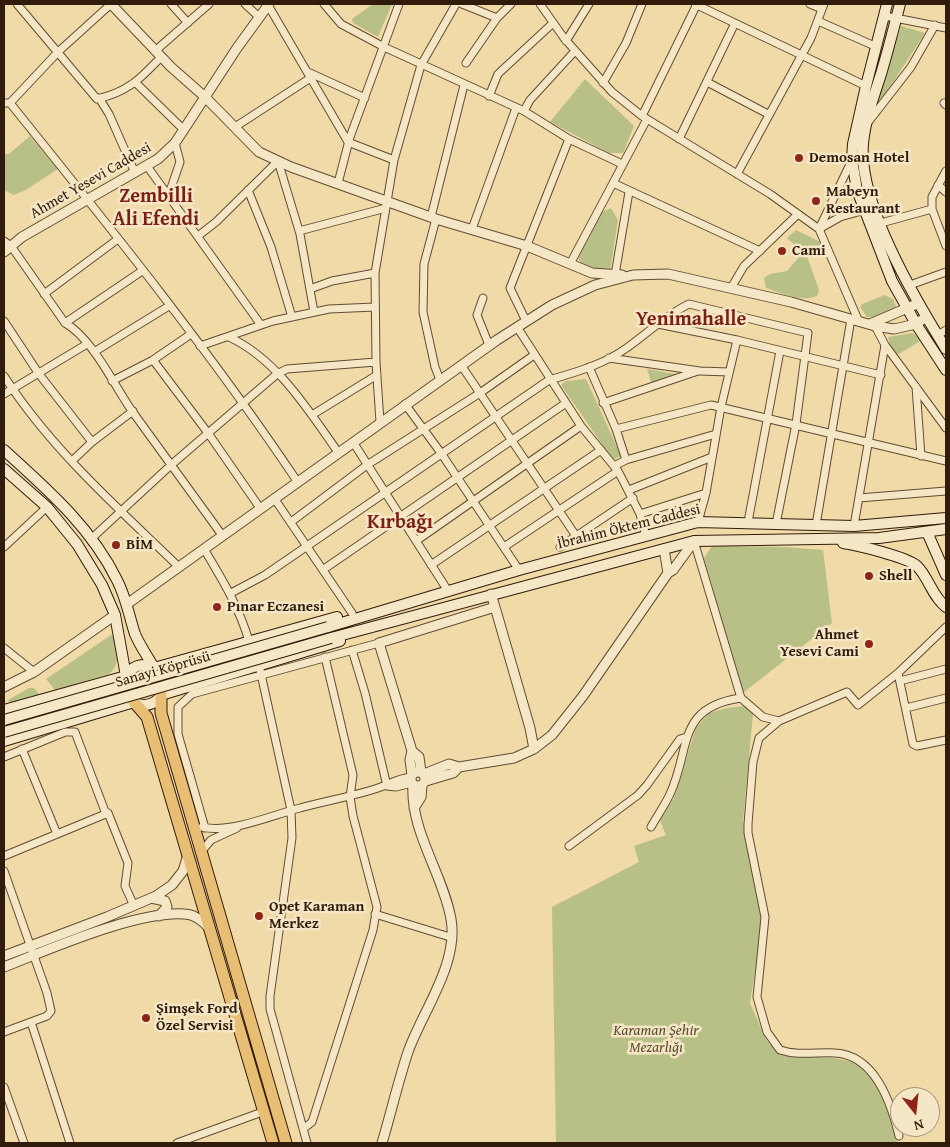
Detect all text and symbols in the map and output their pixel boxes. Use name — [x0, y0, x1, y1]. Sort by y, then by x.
street label: Ahmet Yesevi Caddesi — [27, 139, 155, 223]
place label: Demosan Hotel — [809, 149, 909, 167]
marker: Demosan Hotel — [793, 152, 805, 164]
place label: Mabeyn Restaurant — [826, 183, 900, 218]
district label: Zembilli Ali Efendi — [113, 185, 199, 232]
marker: Mabeyn Restaurant — [810, 195, 822, 207]
place label: Cami — [792, 242, 826, 260]
marker: Cami — [776, 245, 788, 257]
district label: Yenimahalle — [636, 308, 746, 332]
street label: İbrahim Öktem Caddesi — [556, 501, 702, 553]
district label: Kırbağı — [367, 511, 433, 535]
place label: BİM — [126, 536, 153, 554]
marker: BİM — [110, 539, 122, 551]
place label: Shell — [879, 567, 912, 585]
marker: Shell — [863, 570, 875, 582]
place label: Pınar Eczanesi — [227, 598, 324, 616]
marker: Pınar Eczanesi — [211, 601, 223, 613]
place label: Ahmet Yesevi Cami — [780, 626, 859, 661]
marker: Ahmet Yesevi Cami — [863, 638, 875, 650]
street label: Sanayi Köprüsü — [113, 648, 213, 692]
place label: Opet Karaman Merkez — [269, 898, 364, 933]
marker: Opet Karaman Merkez — [253, 910, 265, 922]
place label: Şimşek Ford Özel Servisi — [156, 1000, 238, 1035]
marker: Şimşek Ford Özel Servisi — [140, 1012, 152, 1024]
park label: Karaman Şehir Mezarlığı — [613, 1022, 699, 1057]
north arrow — [890, 1087, 940, 1137]
text: N — [912, 1115, 926, 1136]

